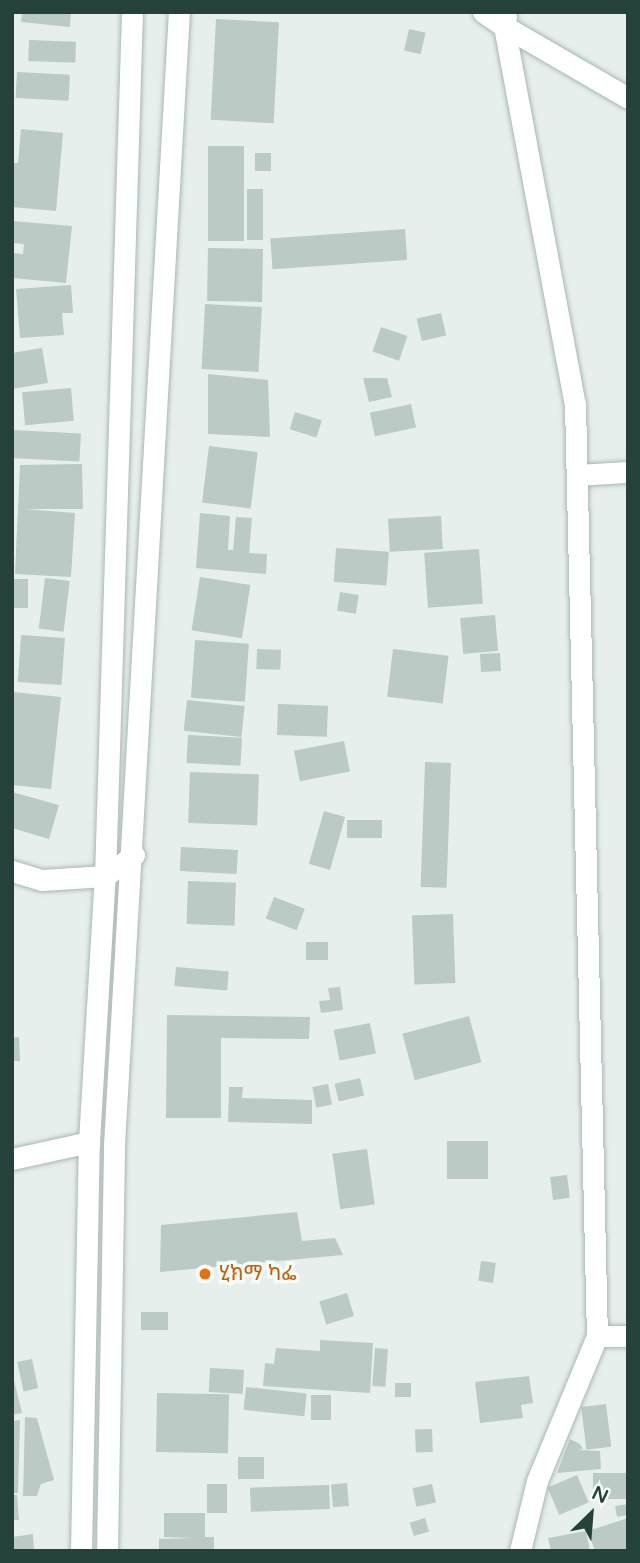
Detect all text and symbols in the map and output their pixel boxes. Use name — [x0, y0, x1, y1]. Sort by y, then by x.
place label: ሂክማ ካፌ — [219, 1261, 297, 1287]
marker: ሂክማ ካፌ — [197, 1266, 213, 1282]
north arrow — [556, 1479, 626, 1549]
text: N — [588, 1482, 611, 1508]

